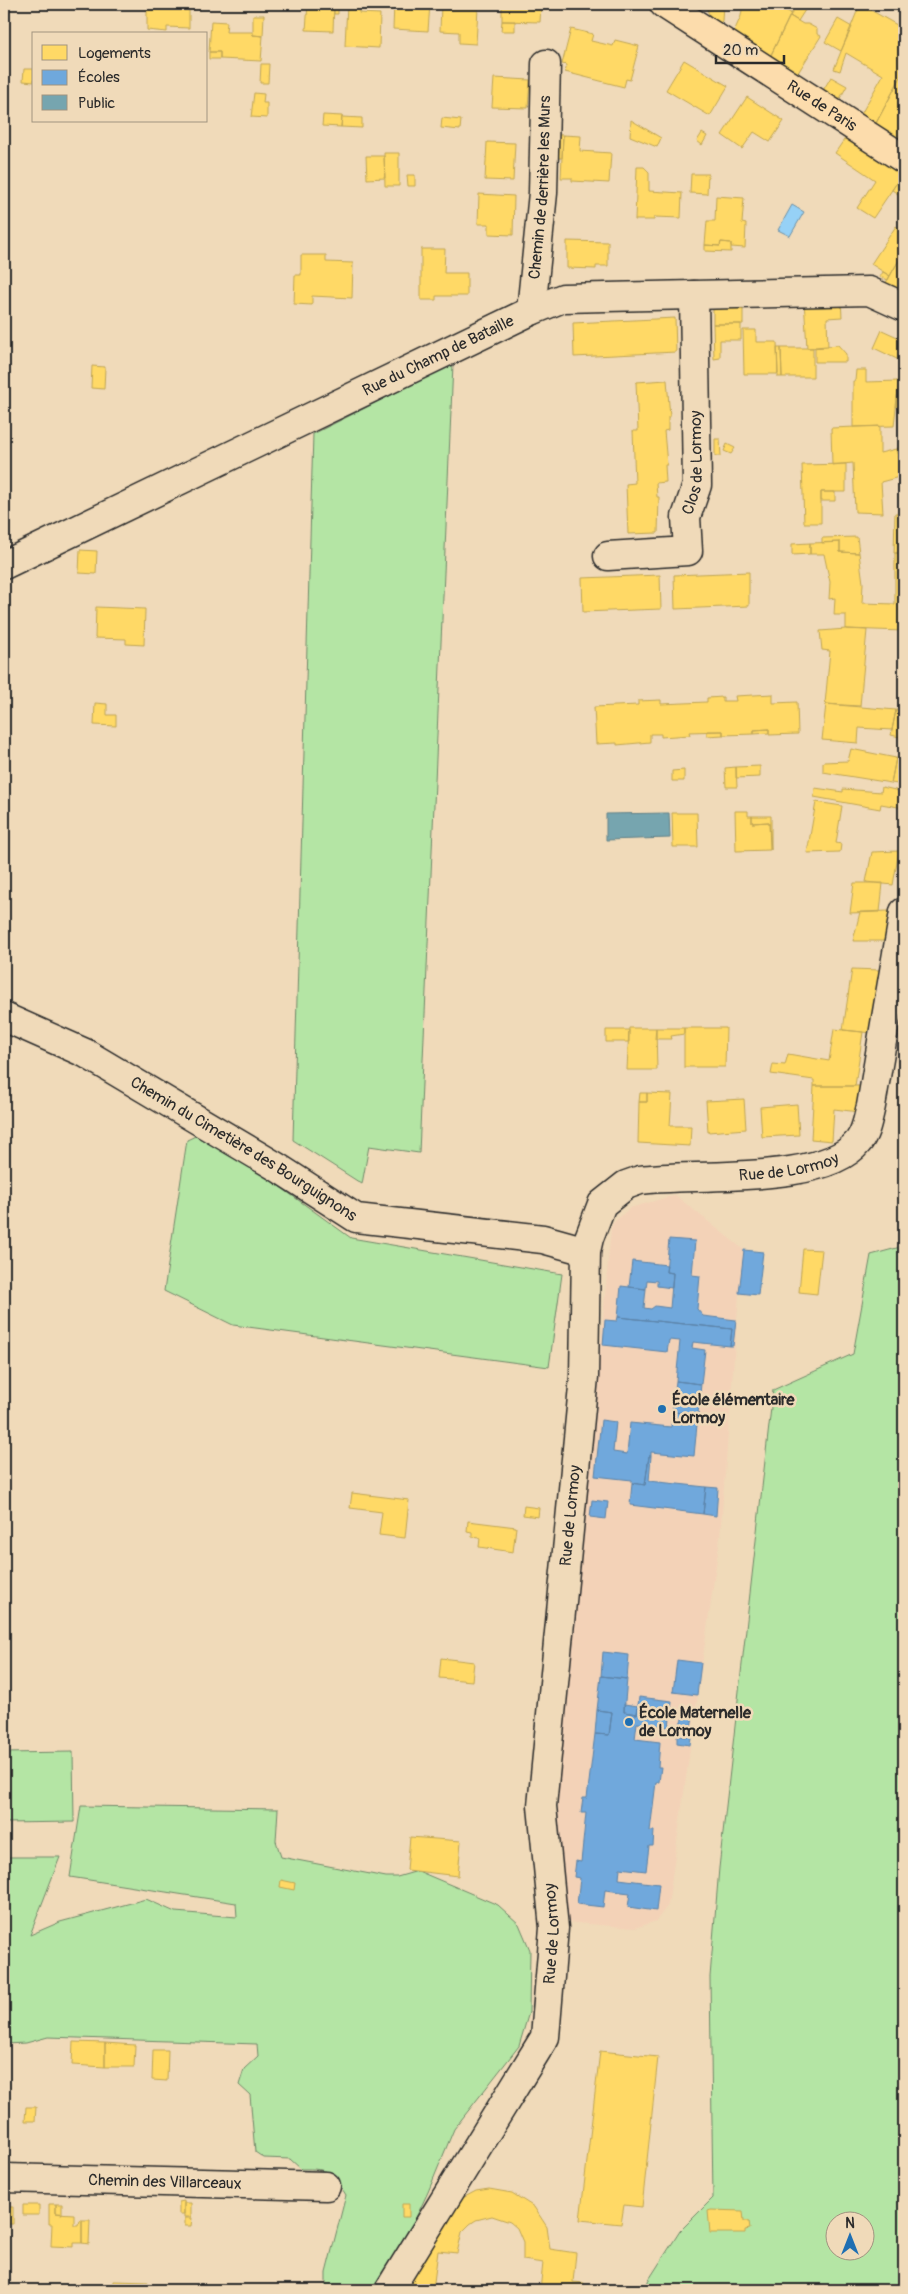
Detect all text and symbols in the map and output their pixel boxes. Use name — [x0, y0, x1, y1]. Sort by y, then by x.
legend — [32, 32, 208, 122]
scale bar — [716, 32, 783, 64]
text: 20 m — [723, 41, 758, 60]
text: Logements — [78, 44, 151, 63]
text: Écoles — [78, 68, 120, 87]
street label: Rue de Paris — [783, 76, 861, 136]
text: Public — [78, 94, 115, 113]
street label: Chemin de derrière les Murs — [524, 95, 555, 280]
street label: Rue du Champ de Bataille — [359, 311, 517, 401]
street label: Clos de Lormoy — [678, 410, 707, 517]
street label: Chemin du Cimetière des Bourguignons — [127, 1072, 361, 1226]
street label: Rue de Lormoy — [738, 1148, 842, 1186]
place label: École élémentaire Lormoy — [672, 1389, 795, 1428]
marker: École élémentaire Lormoy — [656, 1403, 668, 1415]
street label: Rue de Lormoy — [556, 1464, 585, 1567]
place label: École Maternelle de Lormoy — [639, 1702, 752, 1741]
marker: École Maternelle de Lormoy — [623, 1716, 635, 1728]
street label: Rue de Lormoy — [539, 1882, 564, 1985]
street label: Chemin des Villarceaux — [88, 2170, 242, 2194]
north arrow — [826, 2212, 876, 2262]
text: N — [845, 2215, 855, 2232]

